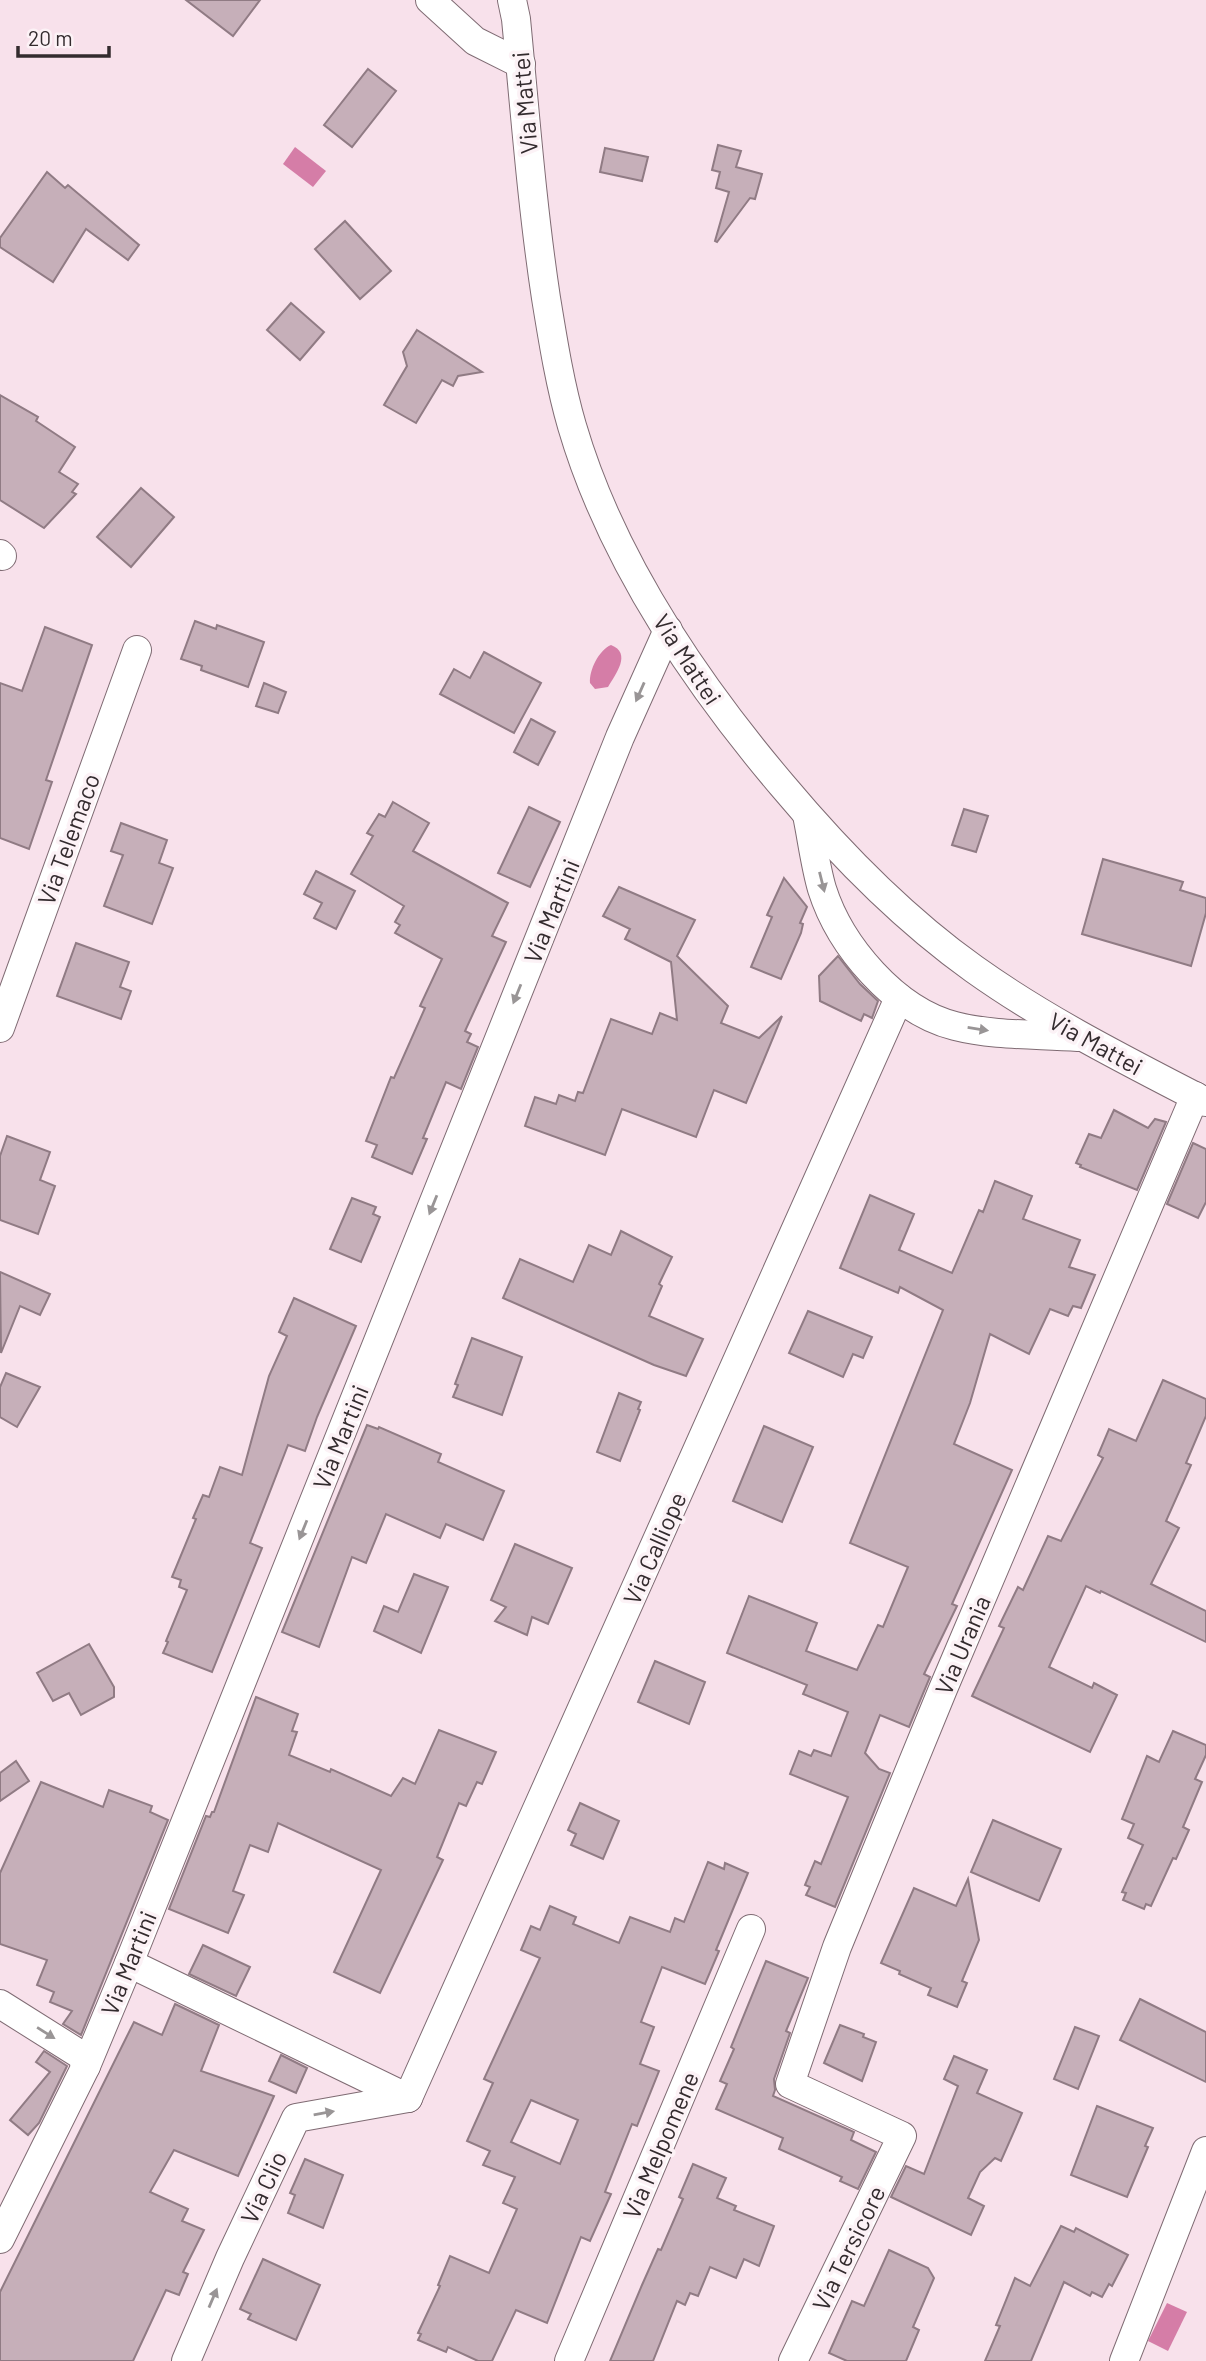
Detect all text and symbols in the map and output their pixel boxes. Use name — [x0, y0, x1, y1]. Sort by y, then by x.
scale bar — [18, 14, 108, 58]
text: 20 m — [28, 25, 73, 50]
street label: Via Mattei — [505, 51, 543, 155]
street label: Via Mattei — [648, 608, 728, 710]
one-way arrow — [634, 682, 646, 702]
street label: Via Telemaco — [31, 769, 105, 909]
street label: Via Martini — [517, 855, 585, 967]
one-way arrow — [817, 871, 828, 893]
one-way arrow — [512, 983, 523, 1004]
street label: Via Mattei — [1044, 1005, 1148, 1081]
one-way arrow — [967, 1024, 989, 1035]
one-way arrow — [428, 1195, 439, 1216]
street label: Via Martini — [306, 1381, 374, 1493]
street label: Via Calliope — [616, 1487, 692, 1609]
one-way arrow — [298, 1520, 309, 1541]
street label: Via Urania — [928, 1591, 996, 1699]
street label: Via Martini — [94, 1907, 162, 2019]
one-way arrow — [36, 2027, 55, 2040]
street label: Via Melpomene — [616, 2067, 704, 2223]
one-way arrow — [313, 2107, 335, 2118]
street label: Via Clio — [234, 2146, 292, 2228]
street label: Via Tersicore — [805, 2181, 891, 2315]
one-way arrow — [207, 2288, 218, 2309]

